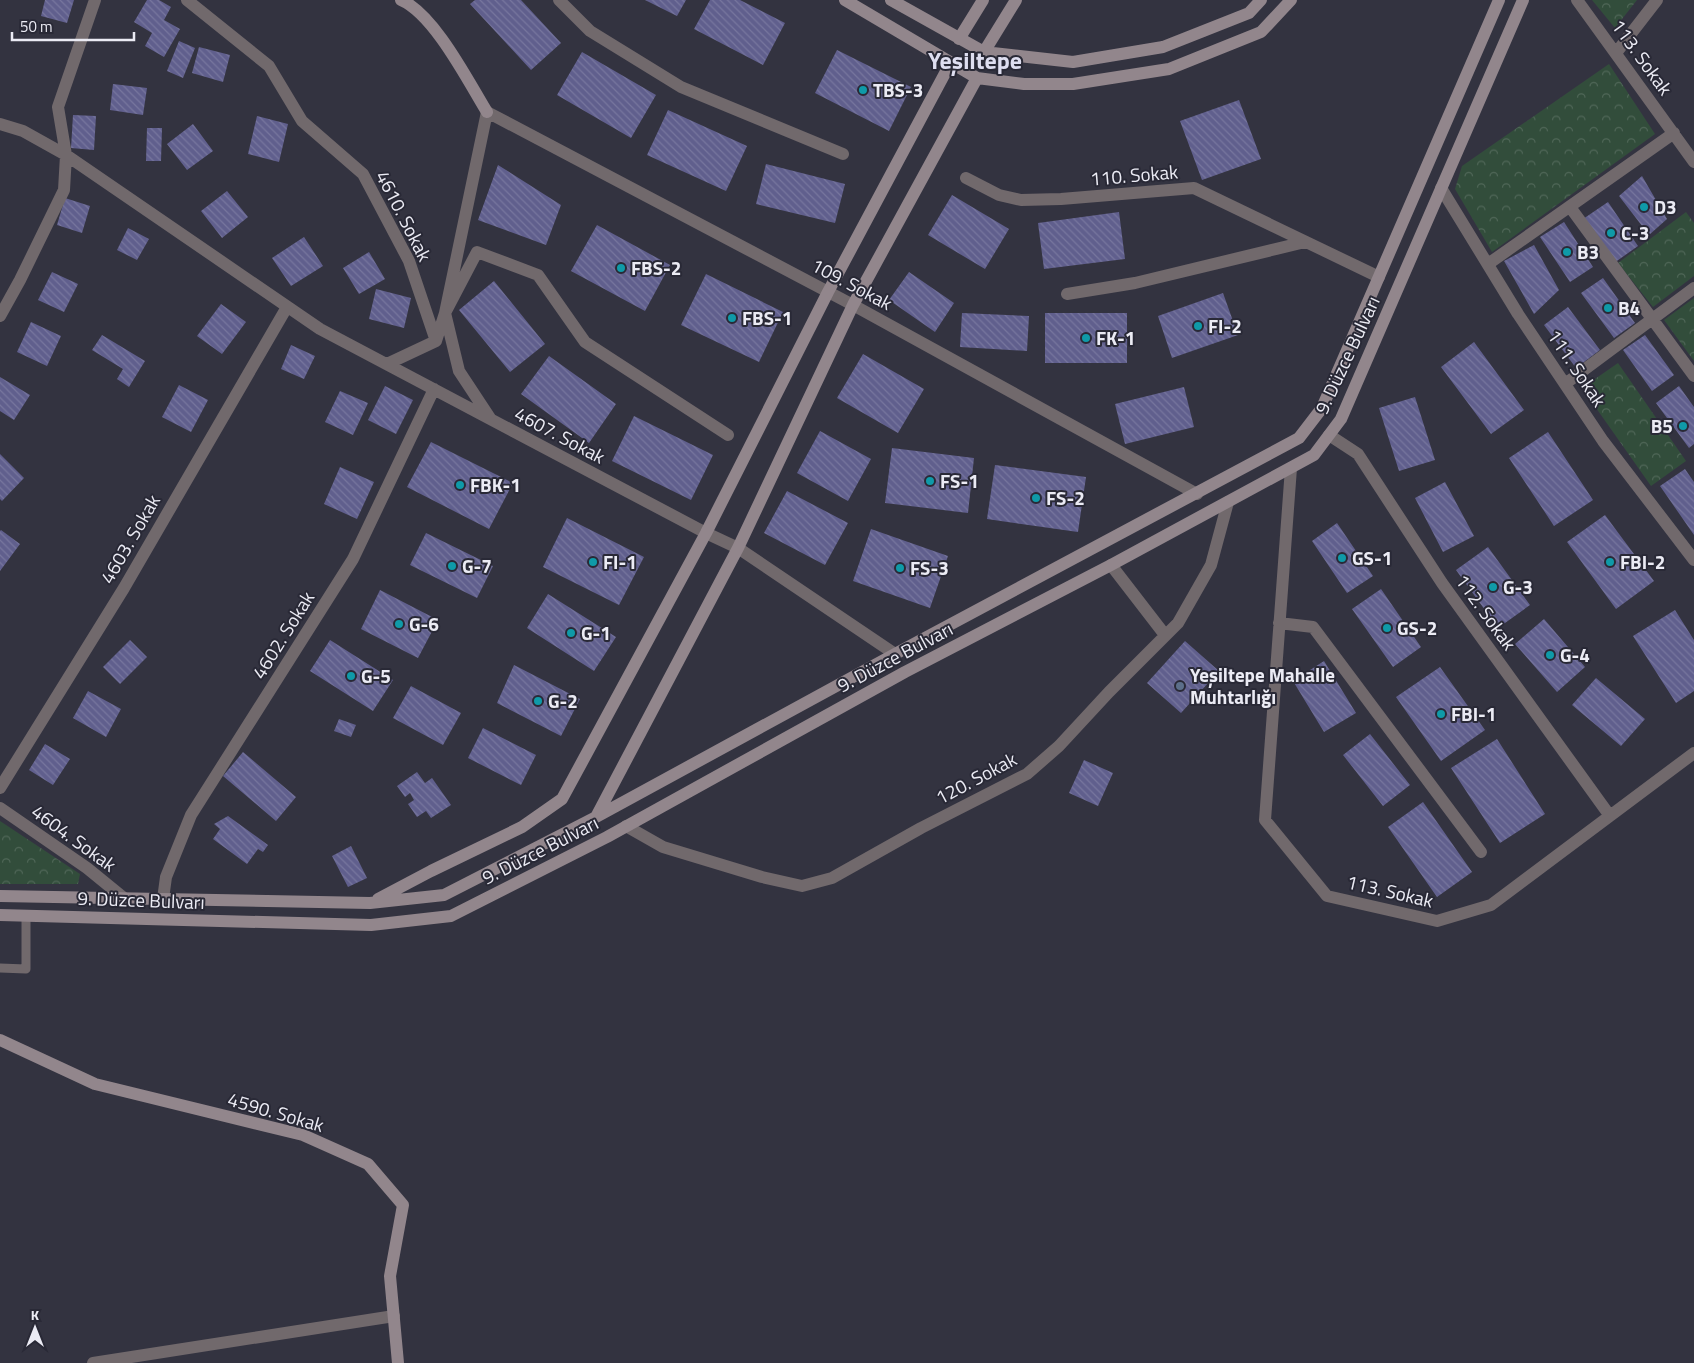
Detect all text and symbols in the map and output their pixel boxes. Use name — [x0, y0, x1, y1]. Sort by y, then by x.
scale bar — [12, 10, 135, 42]
street label: 113. Sokak — [1605, 13, 1680, 101]
text: 50 m — [20, 15, 53, 38]
district label: Yeşiltepe — [928, 42, 1022, 78]
place label: TBS-3 — [873, 75, 923, 104]
marker: TBS-3 — [857, 84, 869, 96]
street label: 110. Sokak — [1089, 156, 1179, 193]
street label: 4610. Sokak — [369, 165, 440, 266]
place label: D3 — [1654, 192, 1677, 221]
marker: D3 — [1638, 201, 1650, 213]
place label: C-3 — [1621, 218, 1649, 247]
marker: C-3 — [1605, 227, 1617, 239]
place label: B3 — [1577, 237, 1599, 266]
marker: B3 — [1561, 246, 1573, 258]
street label: 109. Sokak — [806, 250, 898, 317]
place label: FBS-2 — [631, 253, 681, 282]
marker: FBS-2 — [615, 262, 627, 274]
street label: 9. Düzce Bulvarı — [1307, 291, 1387, 419]
place label: B4 — [1618, 293, 1640, 322]
marker: B4 — [1602, 302, 1614, 314]
place label: FBS-1 — [742, 303, 792, 332]
place label: FI-2 — [1208, 311, 1242, 340]
marker: FBS-1 — [726, 312, 738, 324]
marker: FI-2 — [1192, 320, 1204, 332]
place label: FK-1 — [1096, 323, 1135, 352]
street label: 111. Sokak — [1541, 323, 1614, 412]
marker: FK-1 — [1080, 332, 1092, 344]
street label: 4607. Sokak — [510, 399, 611, 471]
place label: B5 — [1651, 411, 1673, 440]
marker: B5 — [1677, 420, 1689, 432]
place label: FS-1 — [940, 466, 979, 495]
place label: FBK-1 — [470, 470, 521, 499]
marker: FS-1 — [924, 475, 936, 487]
marker: FBK-1 — [454, 479, 466, 491]
place label: FS-2 — [1046, 483, 1085, 512]
street label: 4603. Sokak — [92, 489, 167, 589]
marker: FS-2 — [1030, 492, 1042, 504]
place label: GS-1 — [1352, 543, 1392, 572]
place label: FI-1 — [603, 547, 637, 576]
place label: FBI-2 — [1620, 547, 1666, 576]
place label: G-7 — [462, 551, 492, 580]
marker: GS-1 — [1336, 552, 1348, 564]
place label: FS-3 — [910, 553, 949, 582]
marker: FI-1 — [587, 556, 599, 568]
marker: FBI-2 — [1604, 556, 1616, 568]
marker: G-7 — [446, 560, 458, 572]
marker: FS-3 — [894, 562, 906, 574]
street label: 112. Sokak — [1449, 568, 1524, 656]
place label: G-3 — [1503, 572, 1533, 601]
marker: G-3 — [1487, 581, 1499, 593]
street label: 4602. Sokak — [244, 585, 321, 684]
place label: G-6 — [409, 609, 439, 638]
place label: GS-2 — [1397, 613, 1437, 642]
street label: 9. Düzce Bulvarı — [832, 614, 958, 699]
marker: G-6 — [393, 618, 405, 630]
place label: G-1 — [581, 618, 611, 647]
marker: GS-2 — [1381, 622, 1393, 634]
marker: G-1 — [565, 627, 577, 639]
place label: G-4 — [1560, 640, 1590, 669]
marker: G-4 — [1544, 649, 1556, 661]
place label: Yeşiltepe Mahalle Muhtarlığı — [1190, 660, 1335, 711]
place label: G-5 — [361, 661, 391, 690]
marker: G-5 — [345, 670, 357, 682]
marker: Yeşiltepe Mahalle Muhtarlığı — [1174, 680, 1186, 692]
place label: G-2 — [548, 686, 578, 715]
marker: G-2 — [532, 695, 544, 707]
place label: FBI-1 — [1451, 699, 1497, 728]
marker: FBI-1 — [1435, 708, 1447, 720]
street label: 120. Sokak — [930, 744, 1022, 811]
street label: 4604. Sokak — [26, 797, 123, 878]
street label: 9. Düzce Bulvarı — [477, 808, 603, 891]
street label: 113. Sokak — [1344, 866, 1436, 915]
street label: 9. Düzce Bulvarı — [77, 883, 205, 916]
street label: 4590. Sokak — [225, 1084, 328, 1139]
north arrow — [10, 1303, 60, 1353]
text: K — [31, 1304, 40, 1325]

